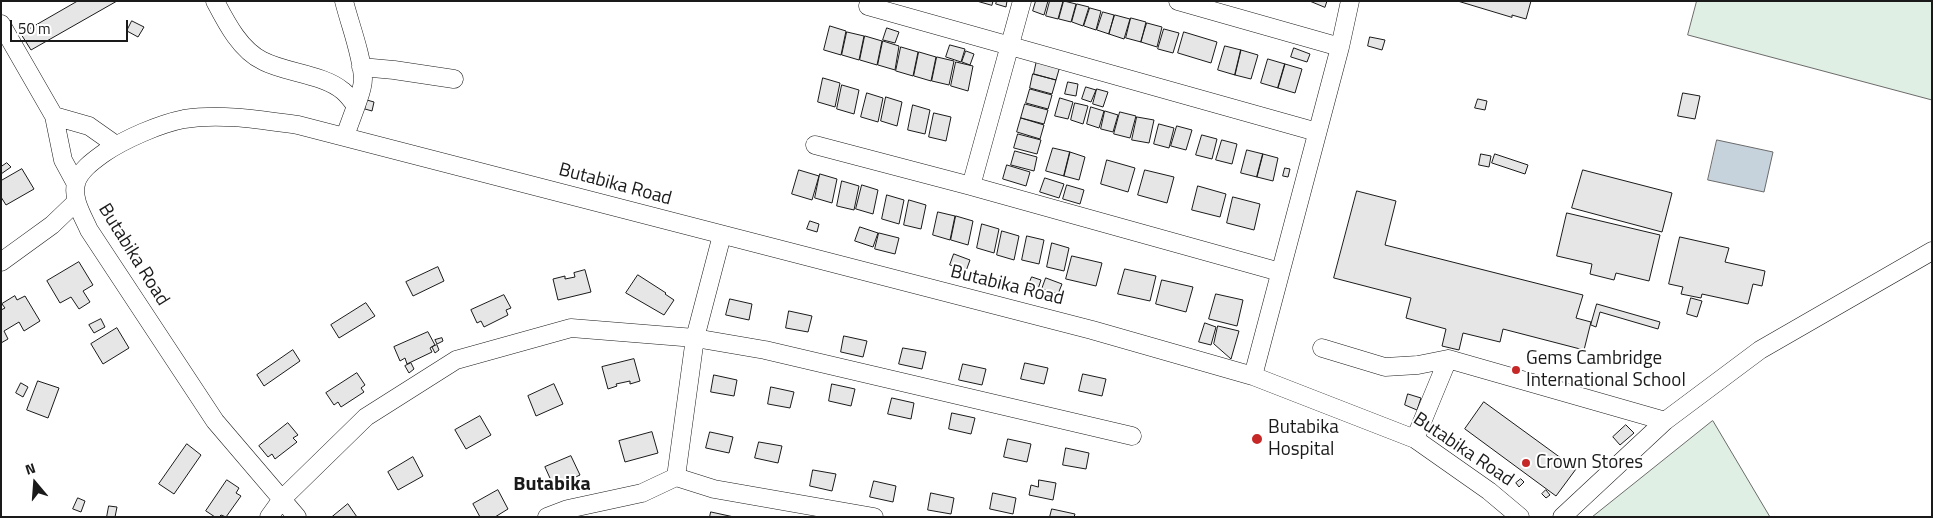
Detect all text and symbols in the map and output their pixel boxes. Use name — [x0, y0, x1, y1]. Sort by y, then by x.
scale bar — [12, 10, 130, 42]
text: 50 m — [18, 17, 51, 40]
street label: Butabika Road — [556, 159, 674, 211]
street label: Butabika Road — [93, 200, 173, 310]
street label: Butabika Road — [948, 261, 1066, 311]
place label: Gems Cambridge International School — [1526, 348, 1686, 392]
marker: Gems Cambridge International School — [1510, 364, 1522, 376]
street label: Butabika Road — [1409, 408, 1517, 492]
place label: Butabika Hospital — [1268, 417, 1339, 461]
marker: Butabika Hospital — [1250, 432, 1264, 446]
place label: Crown Stores — [1536, 452, 1643, 474]
text: N — [22, 457, 38, 480]
marker: Crown Stores — [1520, 457, 1532, 469]
north arrow — [10, 458, 60, 508]
district label: Butabika — [513, 473, 591, 497]

